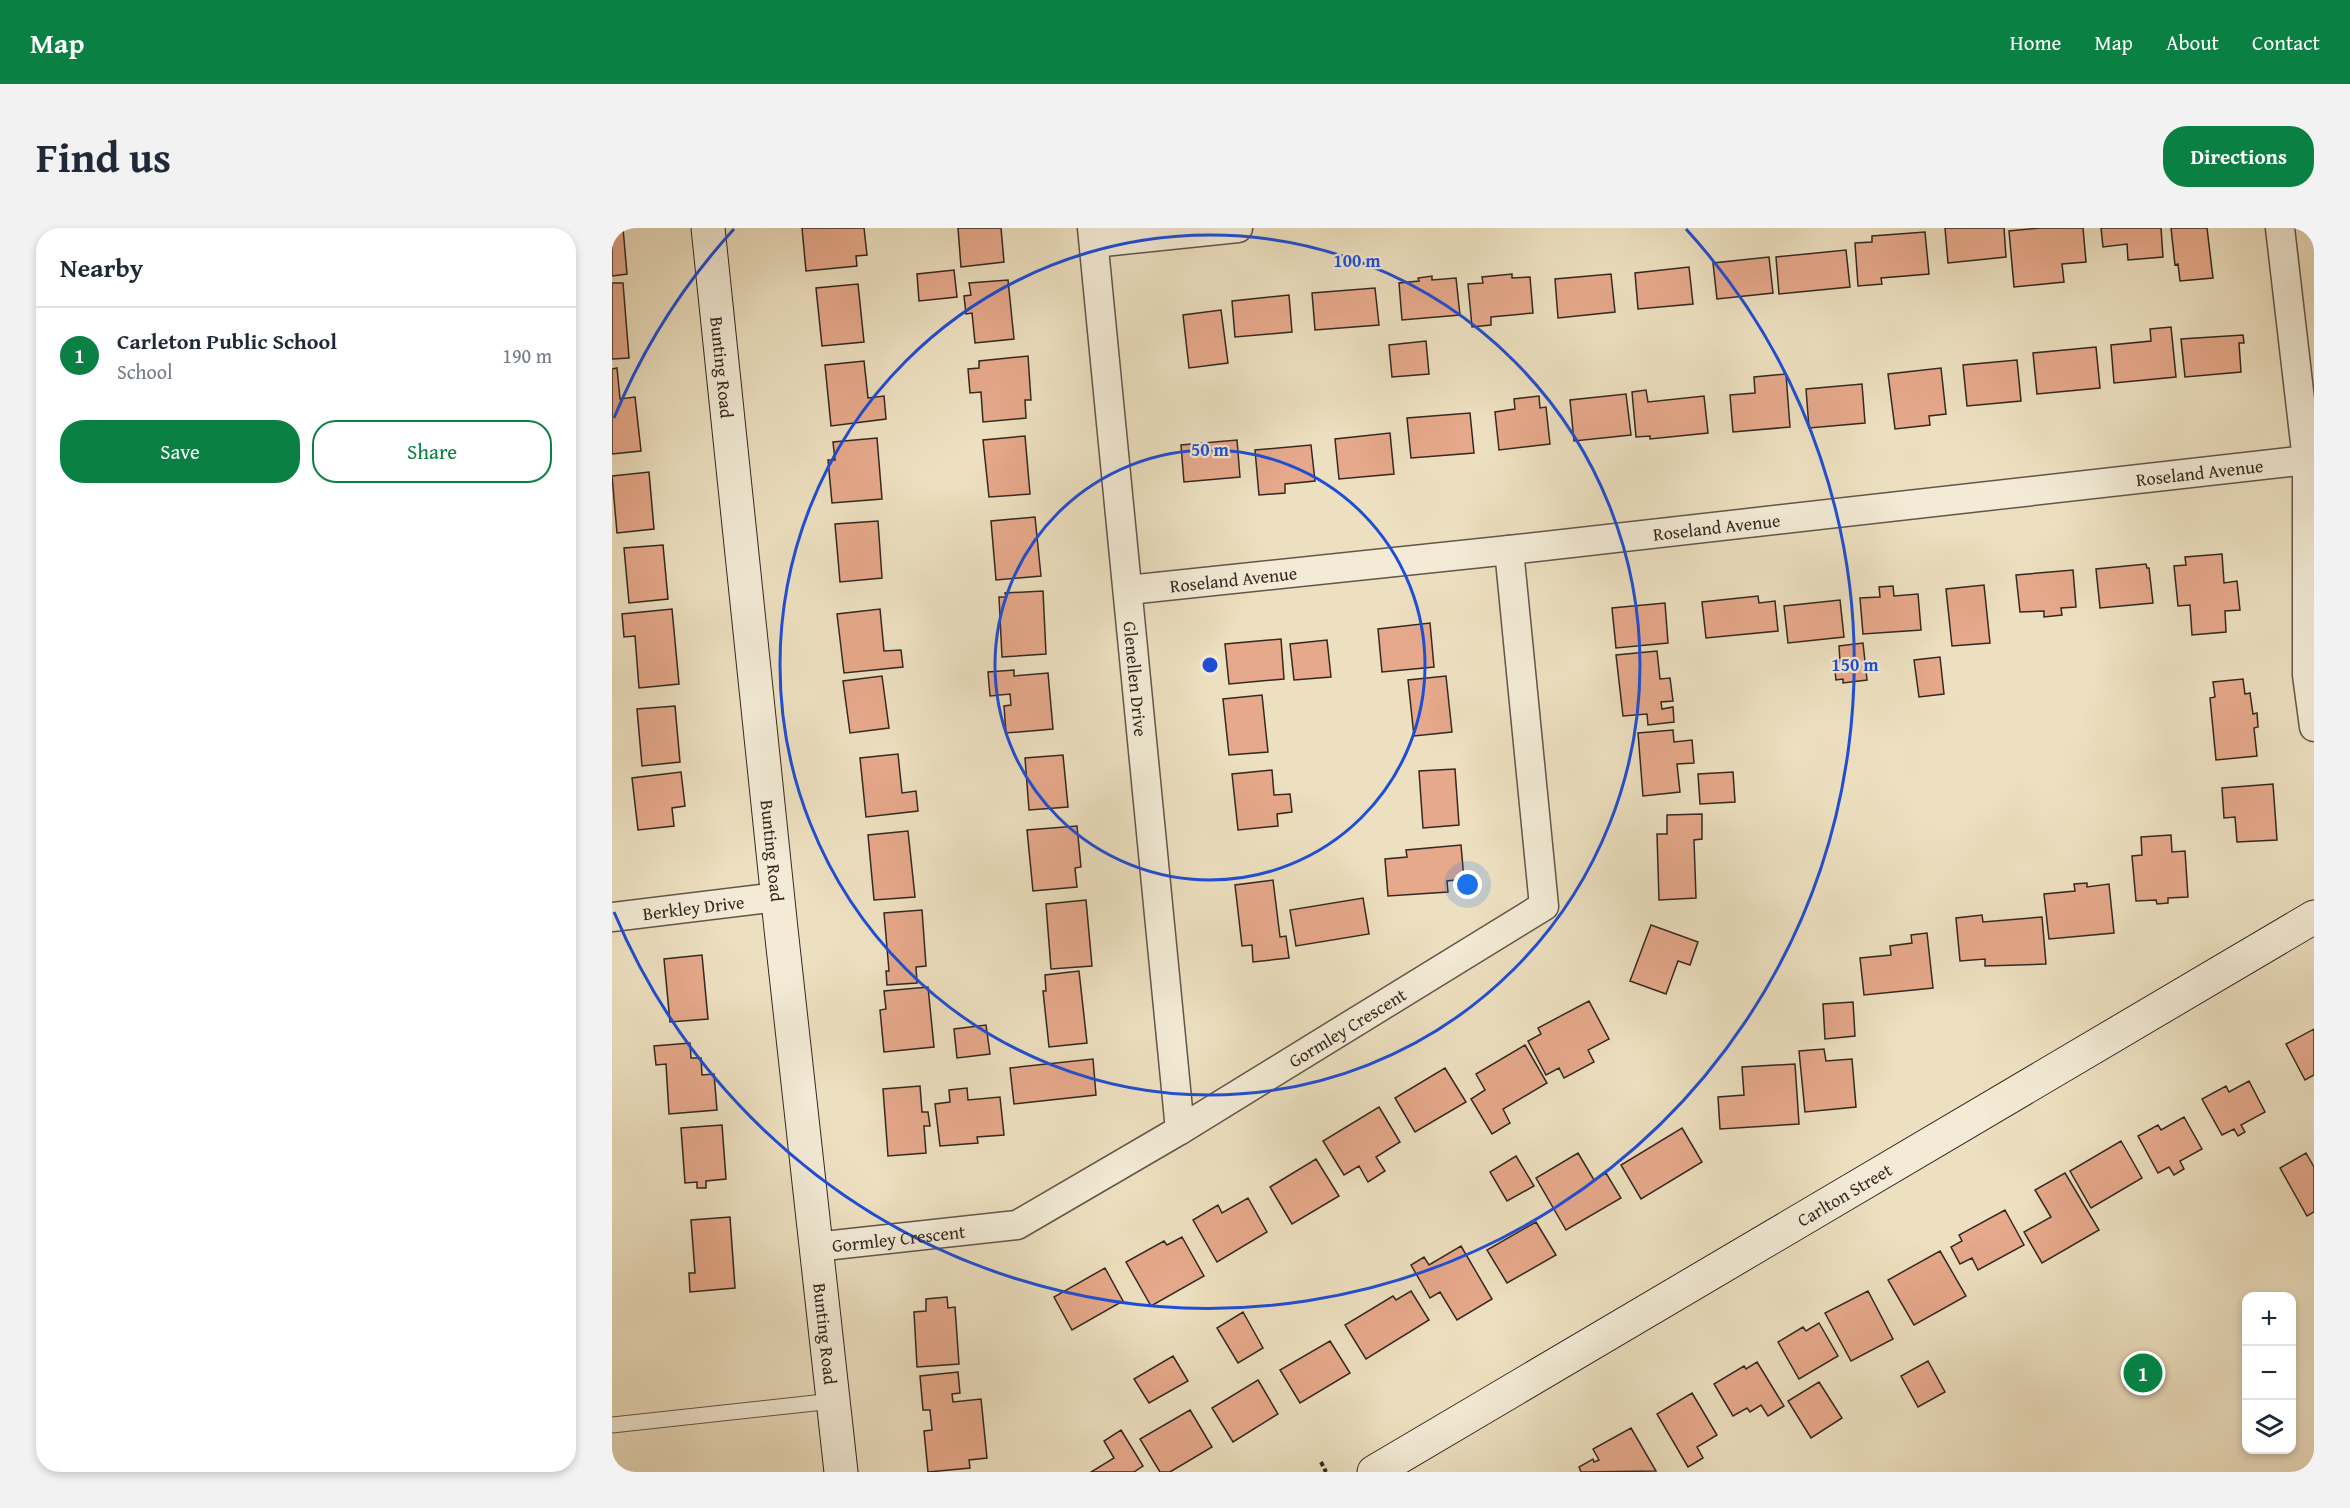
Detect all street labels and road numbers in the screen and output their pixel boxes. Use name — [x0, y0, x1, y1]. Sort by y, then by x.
street label: Bunting Road — [704, 315, 741, 420]
street label: Roseland Avenue — [2135, 452, 2265, 493]
street label: Roseland Avenue — [1652, 506, 1782, 547]
street label: Roseland Avenue — [1168, 559, 1298, 599]
street label: Glenellen Drive — [1117, 620, 1155, 738]
street label: Bunting Road — [754, 798, 792, 903]
street label: Berkley Drive — [641, 888, 746, 927]
street label: Gormley Crescent — [1283, 980, 1412, 1074]
street label: Carlton Street — [1792, 1156, 1897, 1233]
street label: Gormley Crescent — [831, 1217, 967, 1259]
street label: Bunting Road — [807, 1281, 845, 1386]

